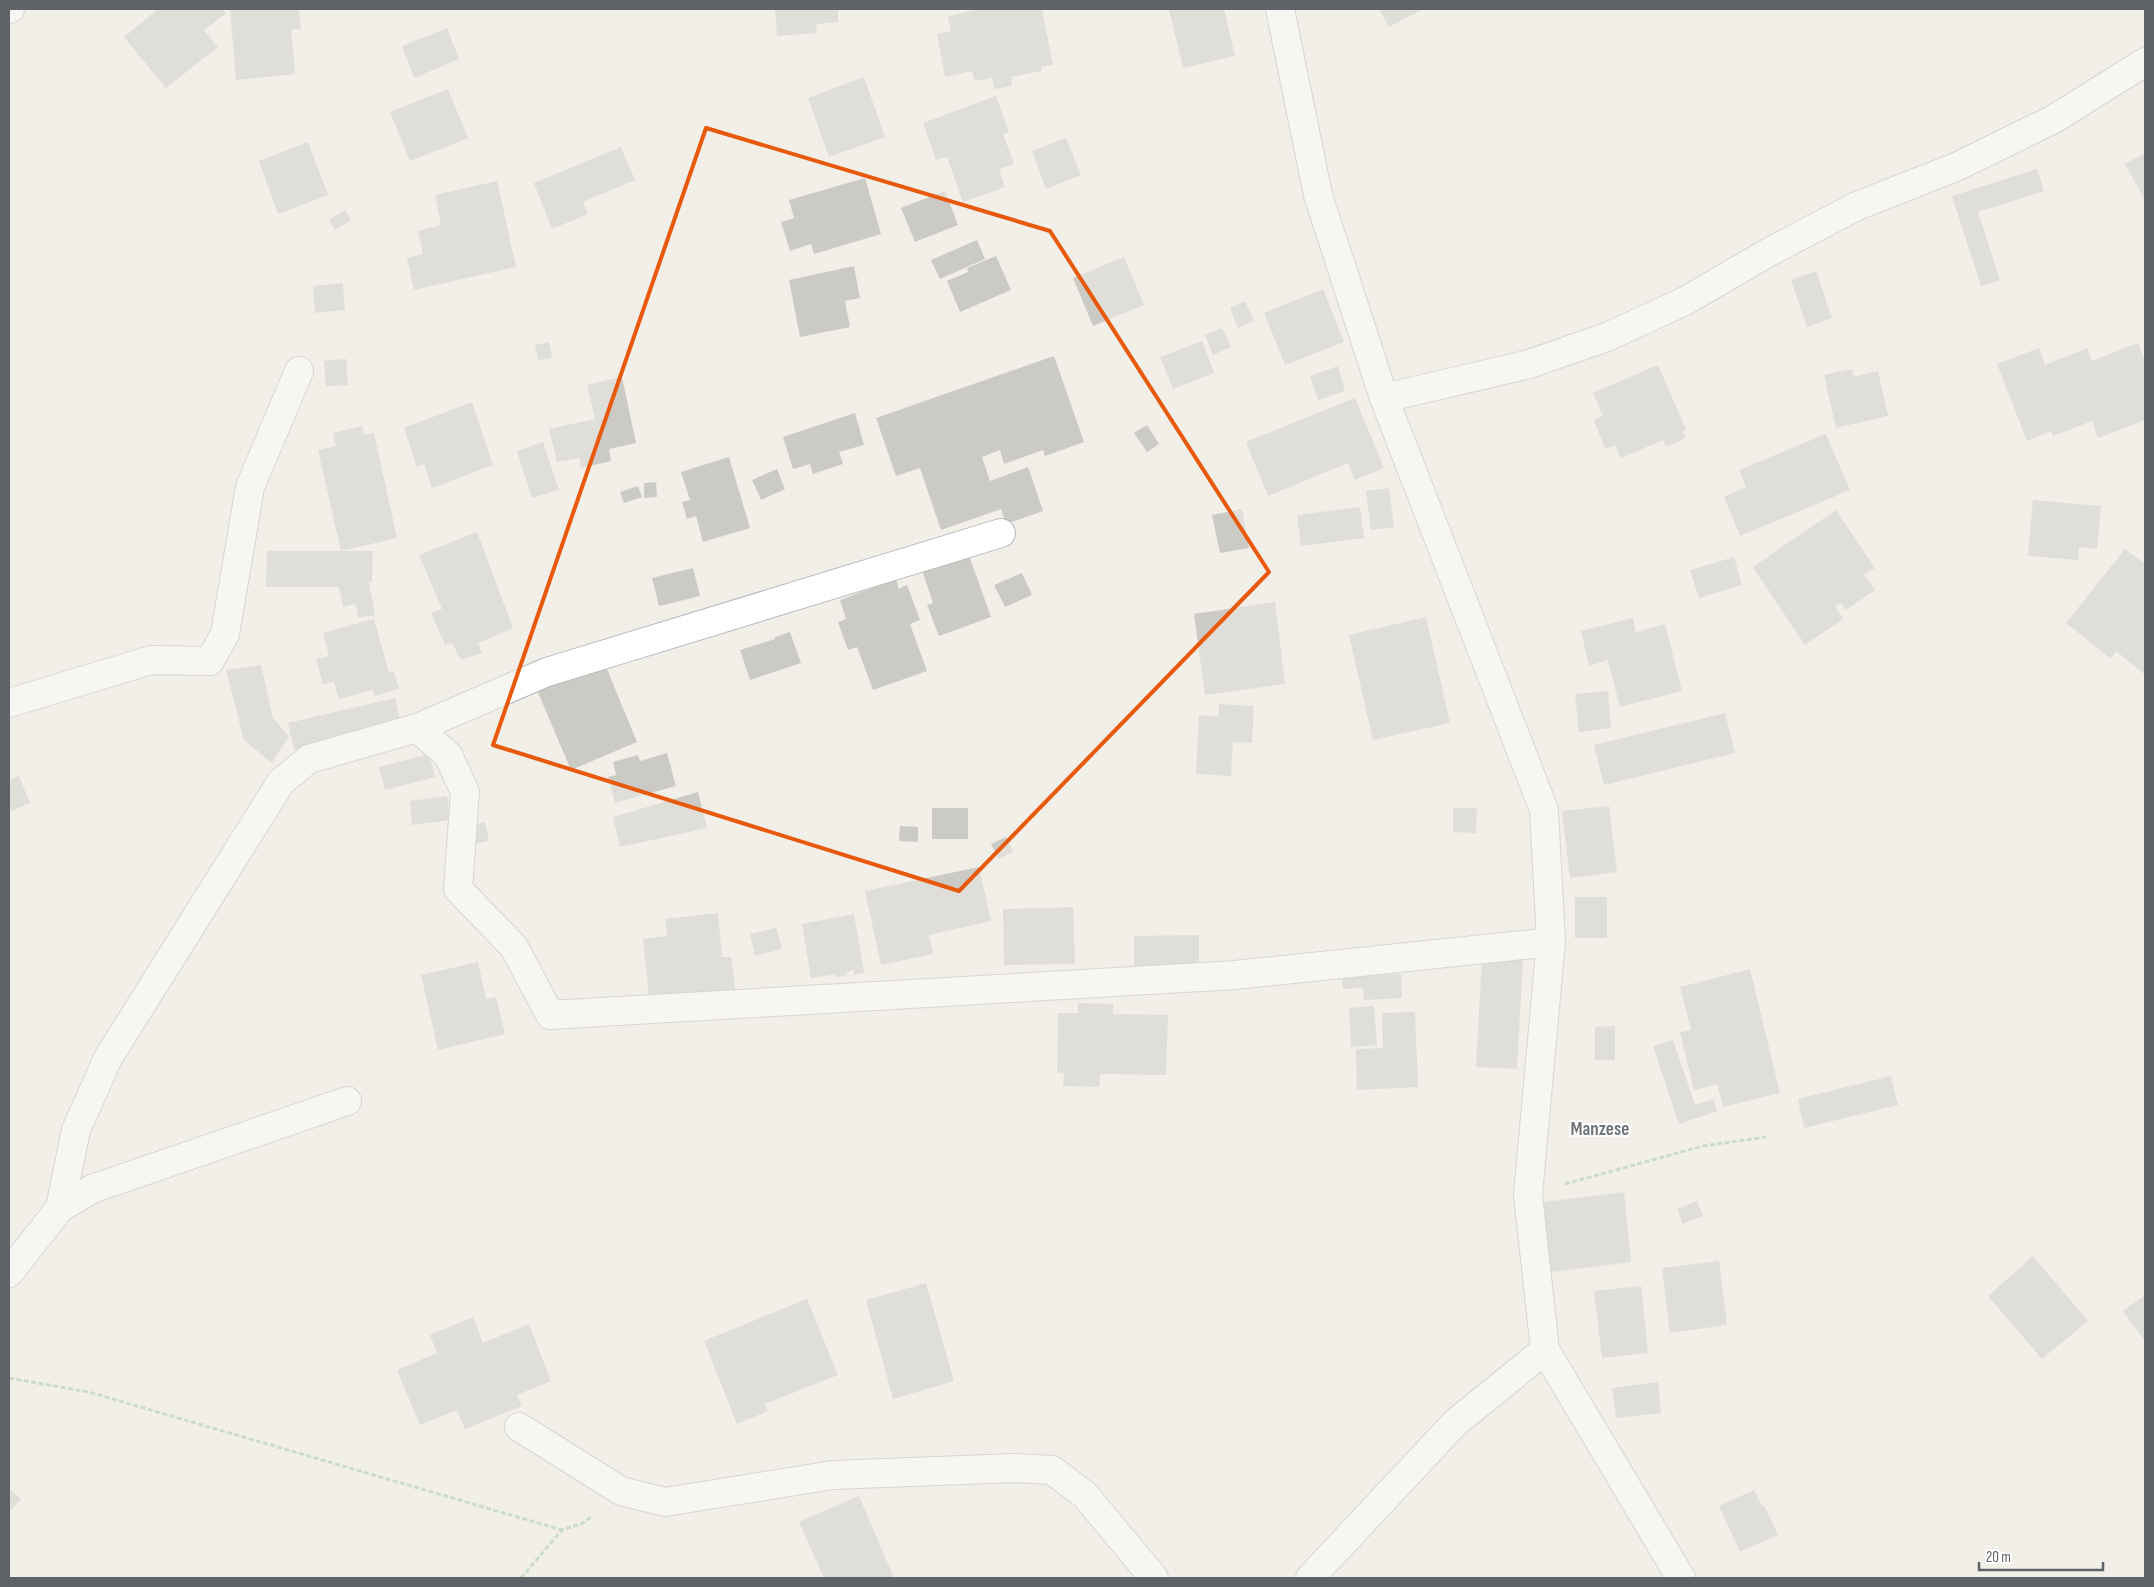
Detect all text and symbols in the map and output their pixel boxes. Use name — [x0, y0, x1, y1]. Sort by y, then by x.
district label: Manzese — [1571, 1118, 1629, 1141]
scale bar — [1979, 1540, 2103, 1572]
text: 20 m — [1986, 1548, 2011, 1567]

